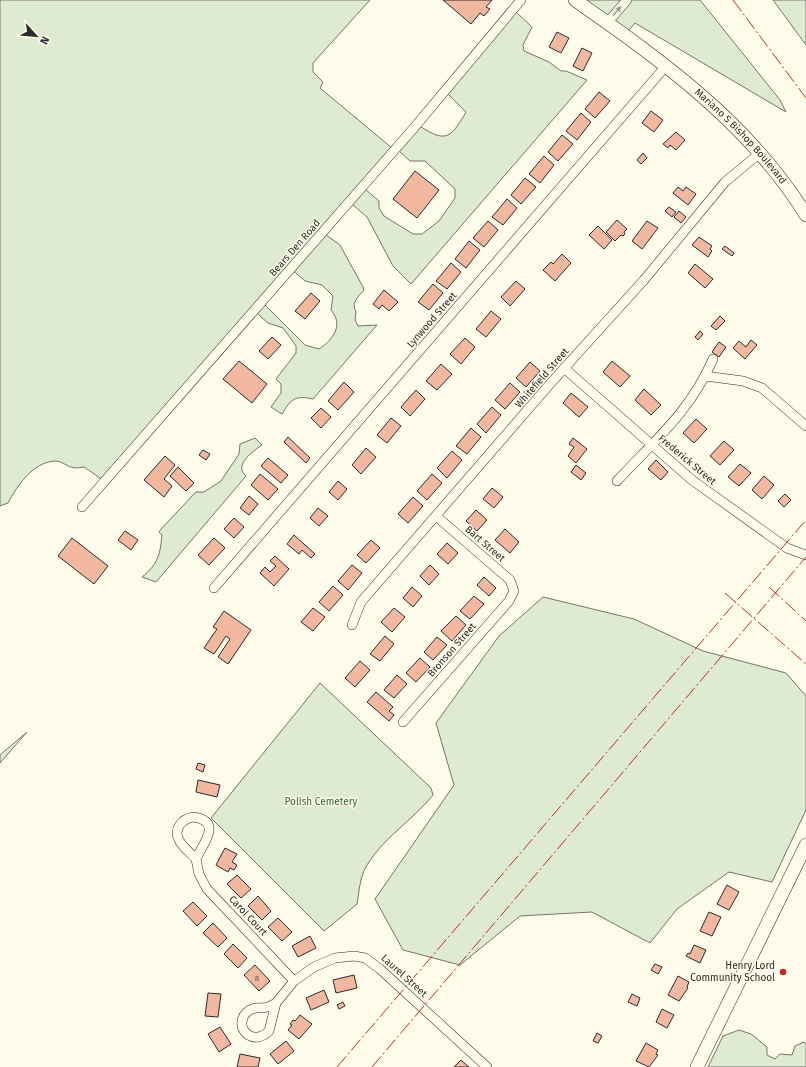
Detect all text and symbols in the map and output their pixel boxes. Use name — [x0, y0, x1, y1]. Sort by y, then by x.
one-way arrow — [612, 6, 621, 17]
north arrow — [16, 16, 56, 56]
text: N — [37, 34, 52, 47]
street label: Mariano S Bishop Boulevard — [692, 86, 789, 186]
street label: Bears Den Road — [267, 217, 323, 279]
street label: Lynwood Street — [405, 289, 460, 350]
street label: Whitefield Street — [513, 345, 572, 411]
street label: Frederick Street — [656, 432, 718, 488]
street label: Bart Street — [463, 523, 508, 565]
street label: Bronson Street — [425, 620, 479, 679]
park label: Polish Cemetery — [285, 796, 357, 808]
street label: Carol Court — [226, 893, 270, 939]
street label: Laurel Street — [378, 952, 430, 1000]
place label: Henry Lord Community School — [690, 960, 775, 984]
marker: Henry Lord Community School — [778, 967, 788, 977]
house number: 8 — [255, 974, 260, 983]

